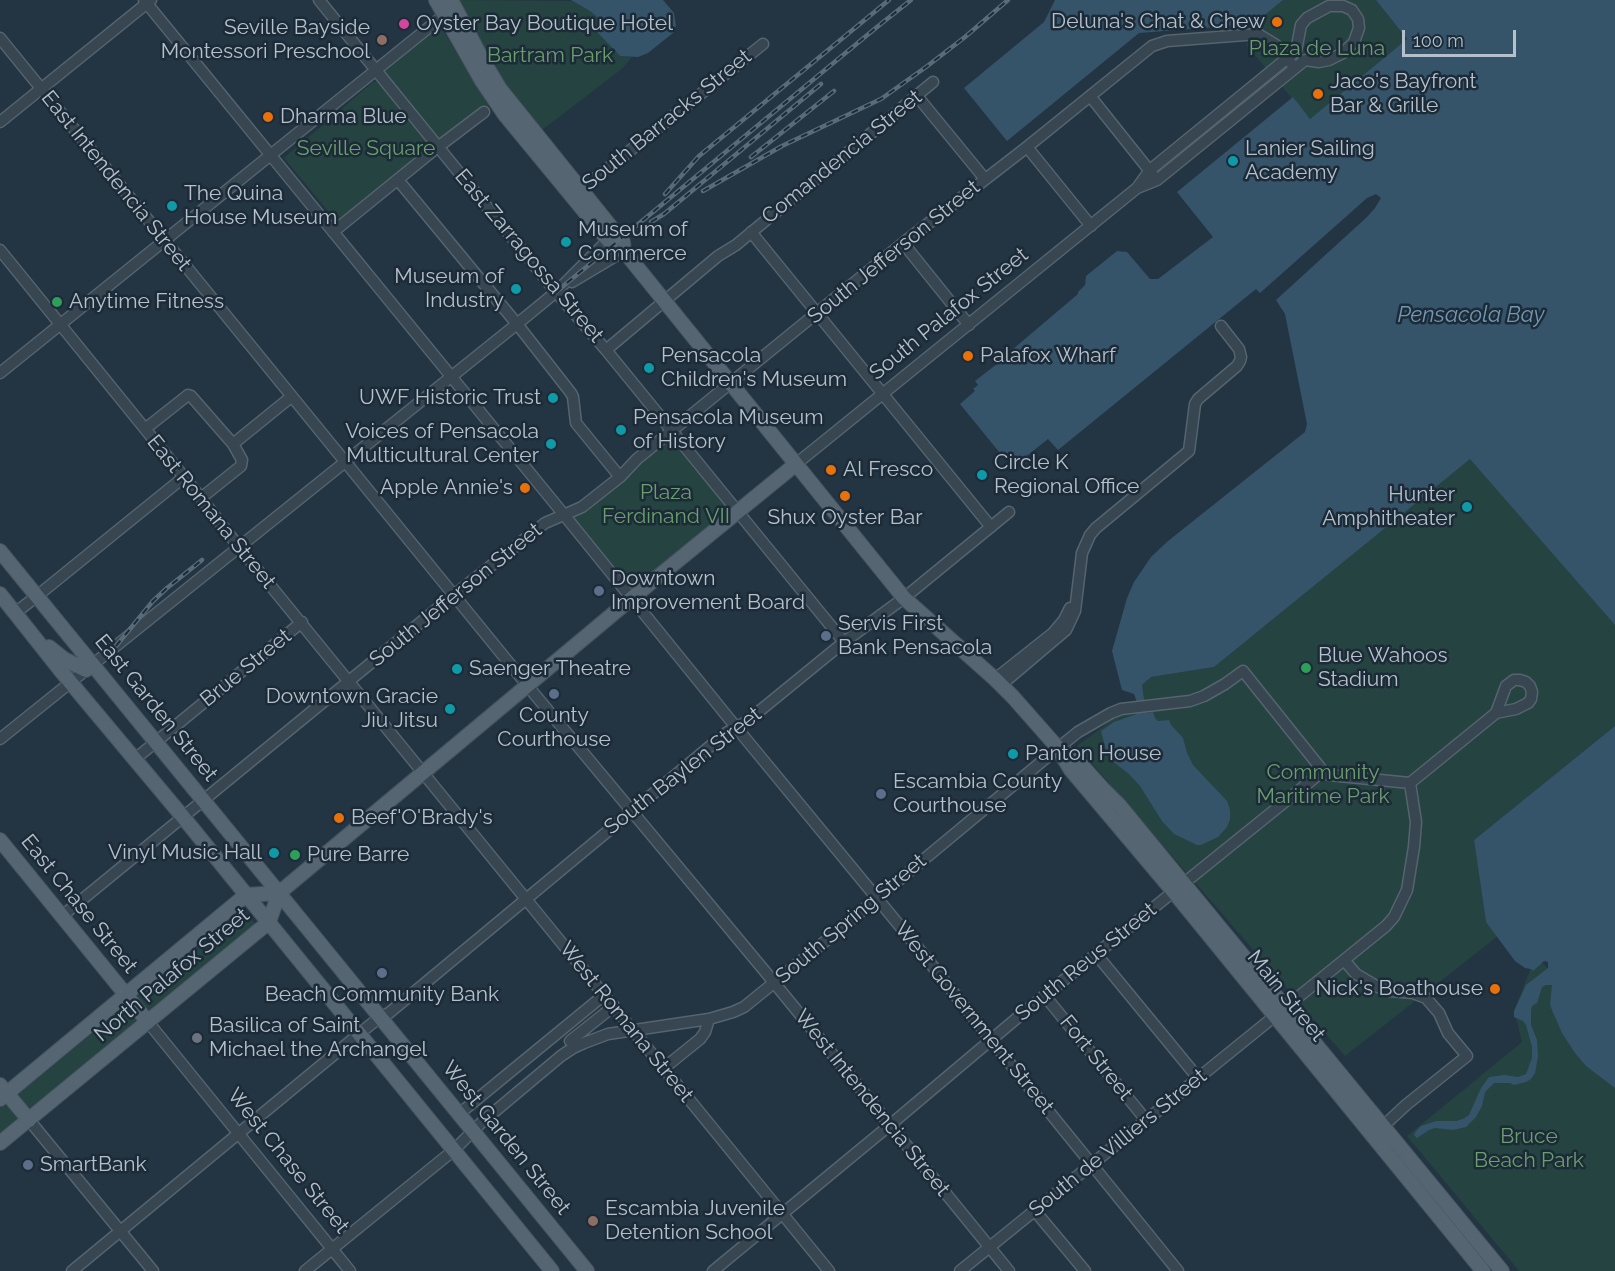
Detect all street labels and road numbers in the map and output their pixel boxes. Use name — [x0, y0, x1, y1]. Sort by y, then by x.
street label: South Barracks Street — [577, 44, 757, 196]
street label: Comandencia Street — [757, 85, 927, 229]
street label: East Intendencia Street — [36, 86, 196, 276]
street label: East Zarragossa Street — [449, 164, 609, 348]
street label: South Jefferson Street — [803, 175, 985, 329]
street label: South Palafox Street — [865, 242, 1033, 386]
street label: East Romana Street — [141, 430, 281, 594]
street label: South Jefferson Street — [365, 518, 547, 672]
street label: Brue Street — [195, 624, 297, 712]
street label: East Garden Street — [89, 630, 223, 786]
street label: South Baylen Street — [599, 702, 767, 840]
street label: East Chase Street — [15, 830, 143, 978]
street label: South Spring Street — [771, 849, 931, 989]
street label: South Reus Street — [1010, 897, 1162, 1027]
street label: North Palafox Street — [89, 903, 255, 1047]
street label: West Government Street — [889, 917, 1059, 1119]
street label: West Romana Street — [553, 937, 699, 1107]
street label: Main Street — [1242, 945, 1330, 1047]
street label: West Intendencia Street — [789, 1005, 955, 1201]
street label: Fort Street — [1054, 1010, 1138, 1106]
street label: West Garden Street — [436, 1056, 576, 1220]
street label: South de Villiers Street — [1024, 1064, 1212, 1222]
street label: West Chase Street — [222, 1083, 354, 1239]

